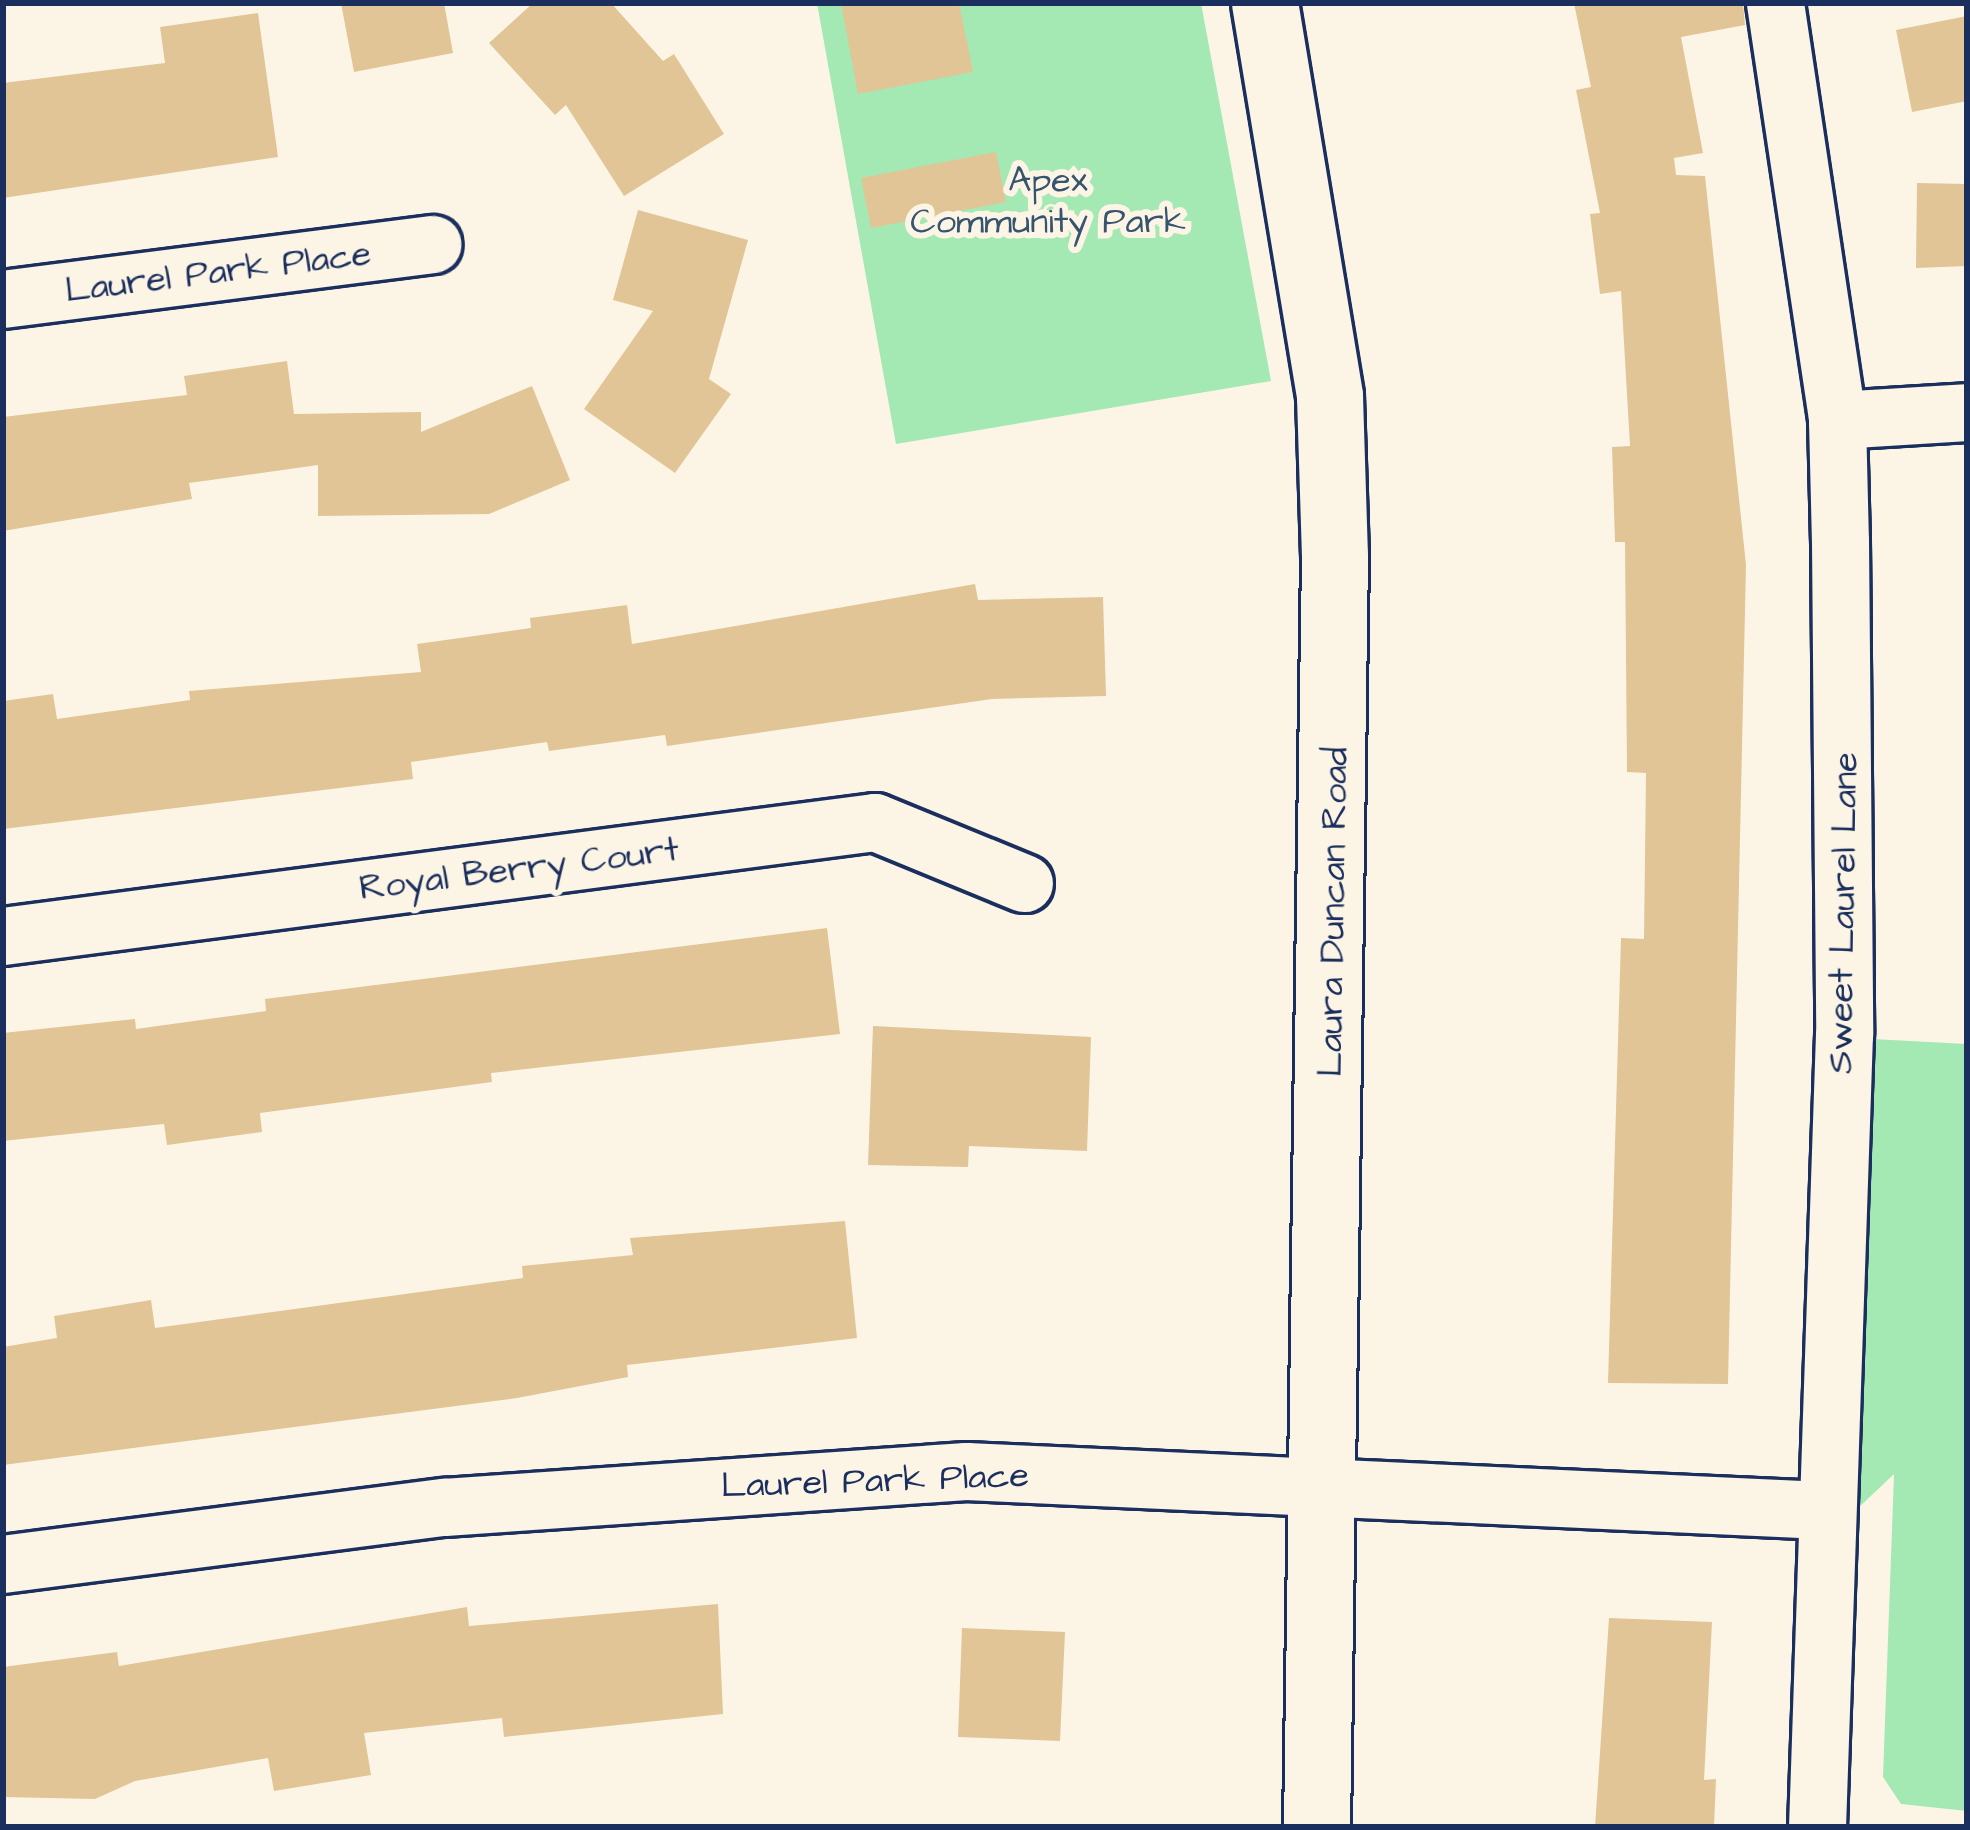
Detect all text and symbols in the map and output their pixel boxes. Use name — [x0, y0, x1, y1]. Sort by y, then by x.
park label: Apex Community Park — [910, 158, 1186, 243]
street label: Laurel Park Place — [63, 232, 373, 312]
street label: Laura Duncan Road — [1309, 747, 1357, 1077]
street label: Sweet Laurel Lane — [1819, 752, 1867, 1074]
street label: Royal Berry Court — [357, 828, 681, 910]
street label: Laurel Park Place — [720, 1454, 1030, 1508]

